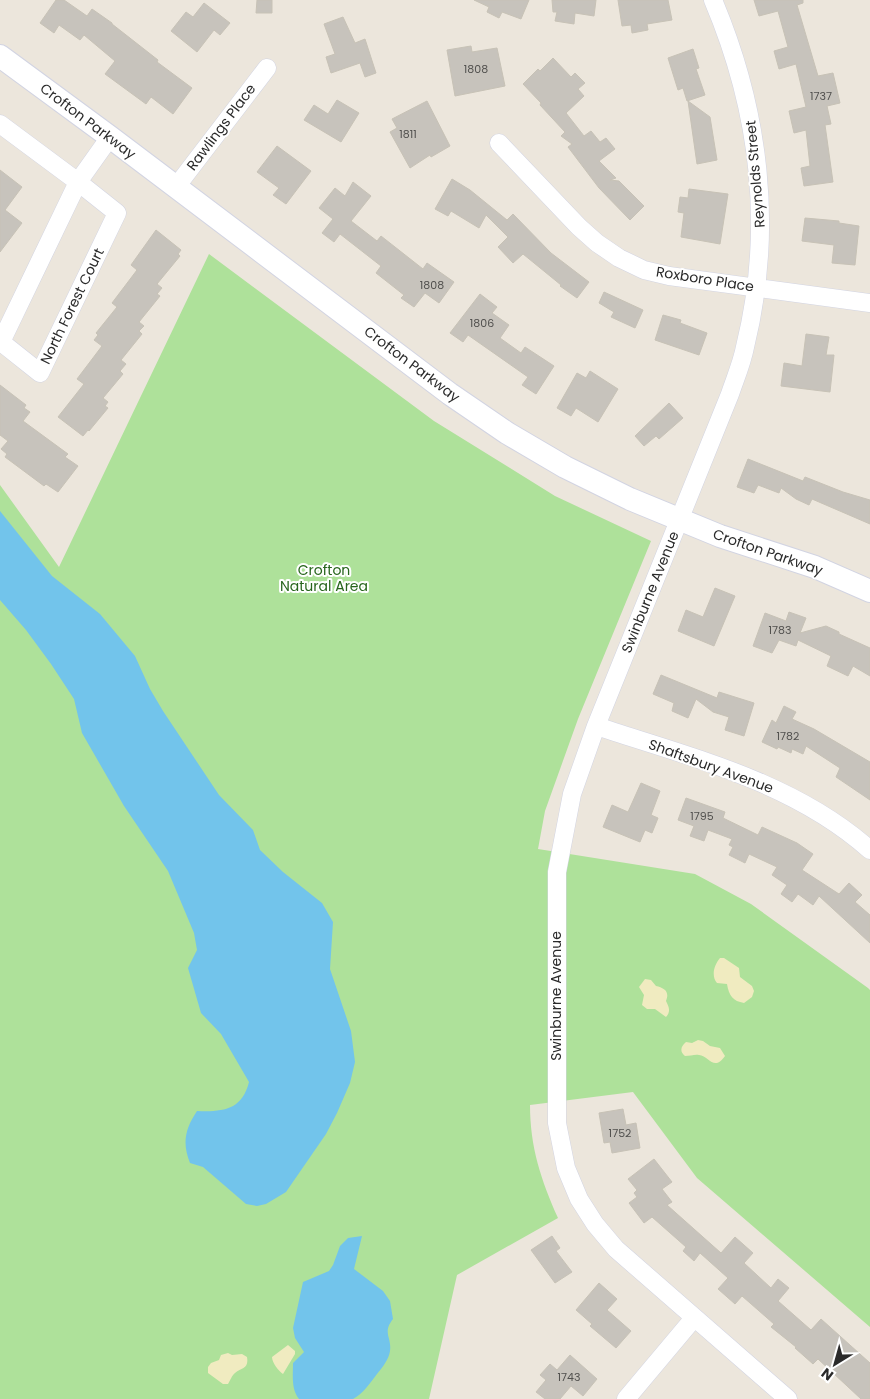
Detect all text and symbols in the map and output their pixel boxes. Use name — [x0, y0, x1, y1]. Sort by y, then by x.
house number: 1808 — [464, 61, 488, 77]
street label: Crofton Parkway — [36, 78, 140, 164]
street label: Rawlings Place — [182, 79, 260, 175]
house number: 1737 — [810, 88, 832, 104]
street label: Reynolds Street — [740, 119, 770, 229]
house number: 1811 — [399, 126, 417, 142]
street label: North Forest Court — [35, 245, 109, 367]
street label: Roxboro Place — [655, 261, 756, 297]
house number: 1808 — [420, 277, 444, 293]
house number: 1806 — [470, 315, 494, 331]
street label: Crofton Parkway — [360, 321, 464, 407]
street label: Crofton Parkway — [710, 524, 826, 580]
street label: Swinburne Avenue — [616, 528, 684, 656]
park label: Crofton Natural Area — [280, 560, 368, 596]
house number: 1783 — [769, 622, 791, 638]
house number: 1782 — [777, 728, 799, 744]
street label: Shaftsbury Avenue — [646, 734, 776, 798]
house number: 1795 — [690, 808, 714, 824]
street label: Swinburne Avenue — [546, 931, 566, 1061]
house number: 1752 — [609, 1125, 631, 1141]
north arrow — [810, 1339, 860, 1389]
text: N — [817, 1363, 837, 1386]
house number: 1743 — [558, 1369, 580, 1385]

